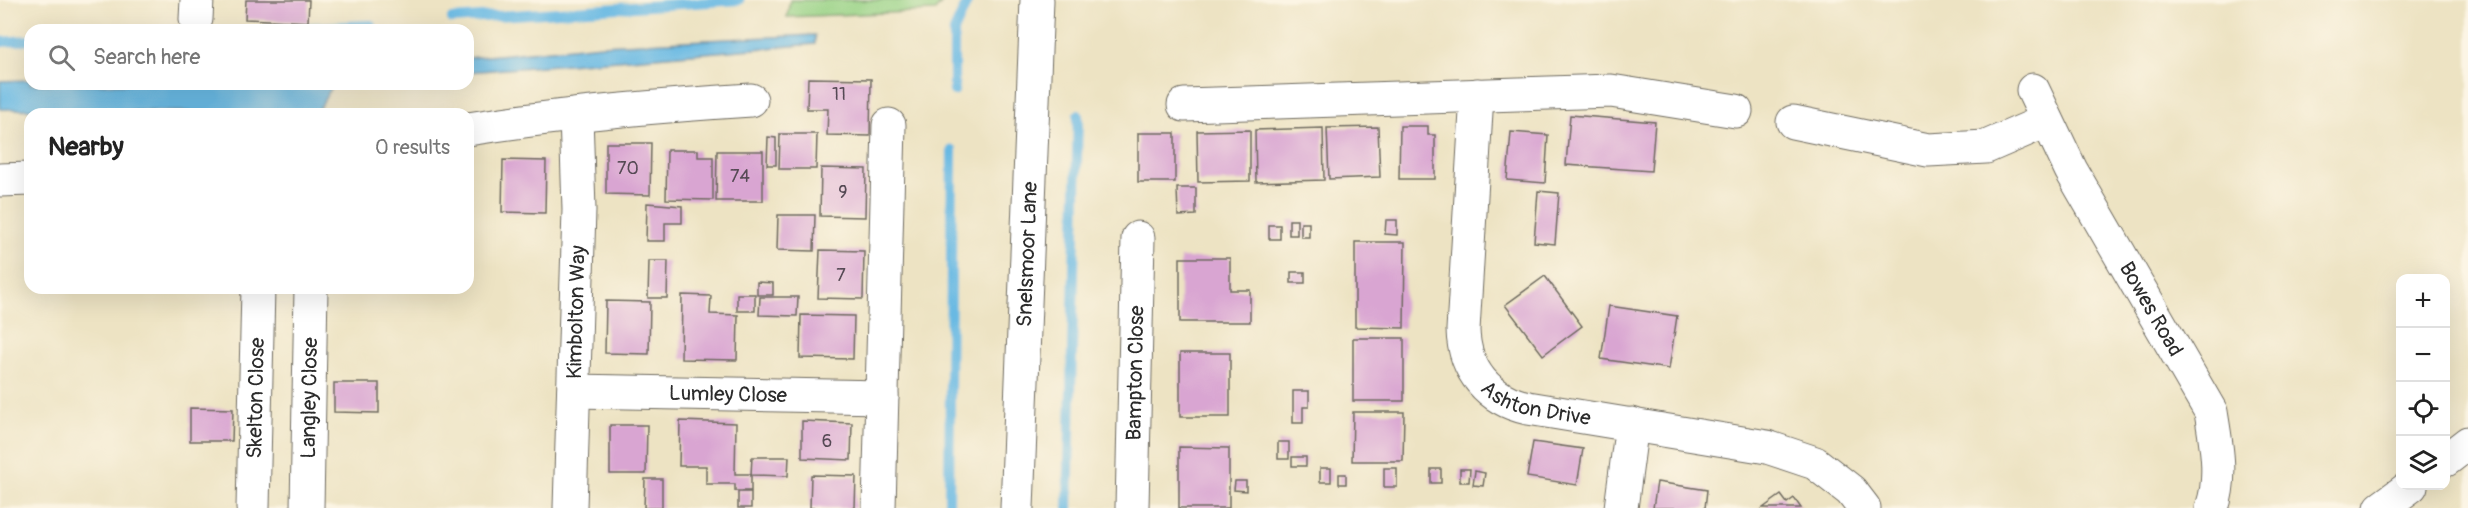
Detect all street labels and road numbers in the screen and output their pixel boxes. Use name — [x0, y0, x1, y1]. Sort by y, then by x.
street label: Snelsmoor Lane — [1011, 180, 1043, 327]
street label: Kimbolton Way — [560, 245, 591, 379]
street label: Bowes Road — [2113, 257, 2189, 361]
street label: Bampton Close — [1120, 304, 1150, 441]
street label: Skelton Close — [241, 336, 270, 459]
street label: Langley Close — [294, 336, 324, 459]
street label: Ashton Drive — [1475, 375, 1593, 432]
street label: Lumley Close — [669, 379, 788, 409]

